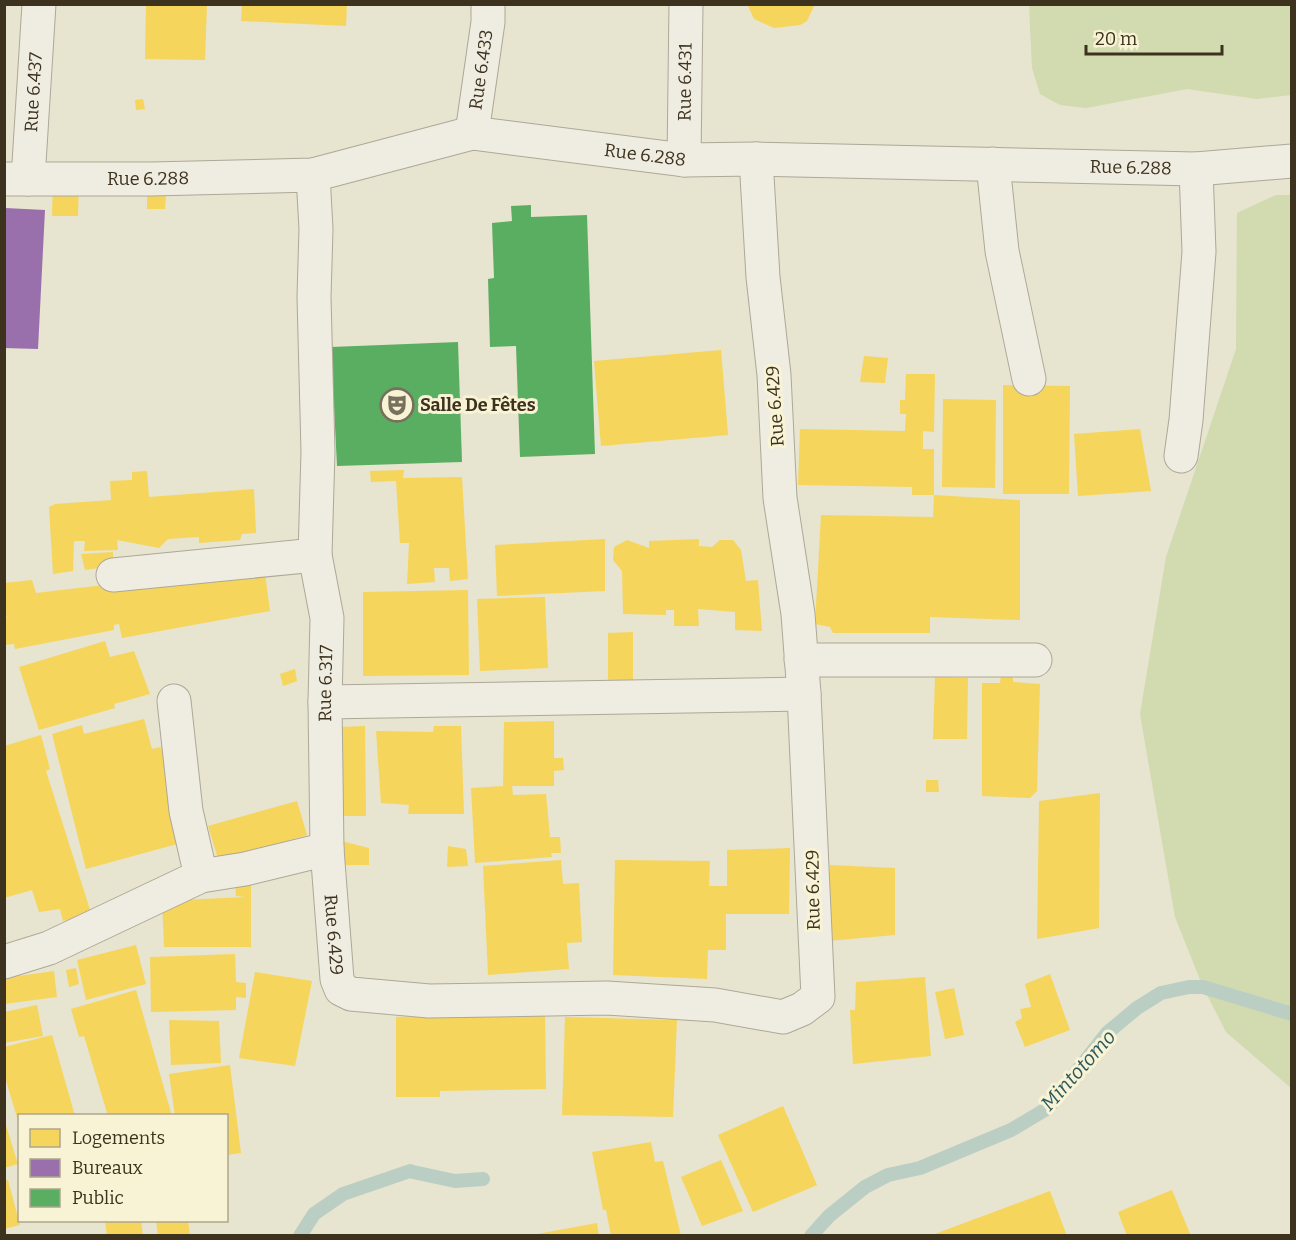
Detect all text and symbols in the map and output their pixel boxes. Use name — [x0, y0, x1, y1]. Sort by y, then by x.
scale bar — [1086, 18, 1222, 56]
street label: Rue 6.433 — [464, 28, 498, 111]
text: 20 m — [1095, 28, 1137, 50]
street label: Rue 6.431 — [674, 42, 697, 121]
street label: Rue 6.437 — [20, 52, 47, 133]
street label: Rue 6.288 — [603, 139, 687, 171]
street label: Rue 6.288 — [1089, 156, 1172, 179]
street label: Rue 6.288 — [107, 167, 189, 190]
street label: Rue 6.429 — [761, 365, 789, 447]
theatre icon: Salle De Fêtes — [379, 387, 415, 423]
place label: Salle De Fêtes — [420, 394, 536, 416]
street label: Rue 6.317 — [314, 645, 337, 722]
street label: Rue 6.429 — [801, 849, 825, 931]
street label: Rue 6.429 — [320, 894, 348, 976]
water label: Mintotomo — [1036, 1025, 1120, 1115]
legend — [18, 1114, 228, 1222]
text: Logements — [72, 1127, 165, 1149]
text: Bureaux — [72, 1157, 143, 1179]
text: Public — [72, 1187, 124, 1209]

